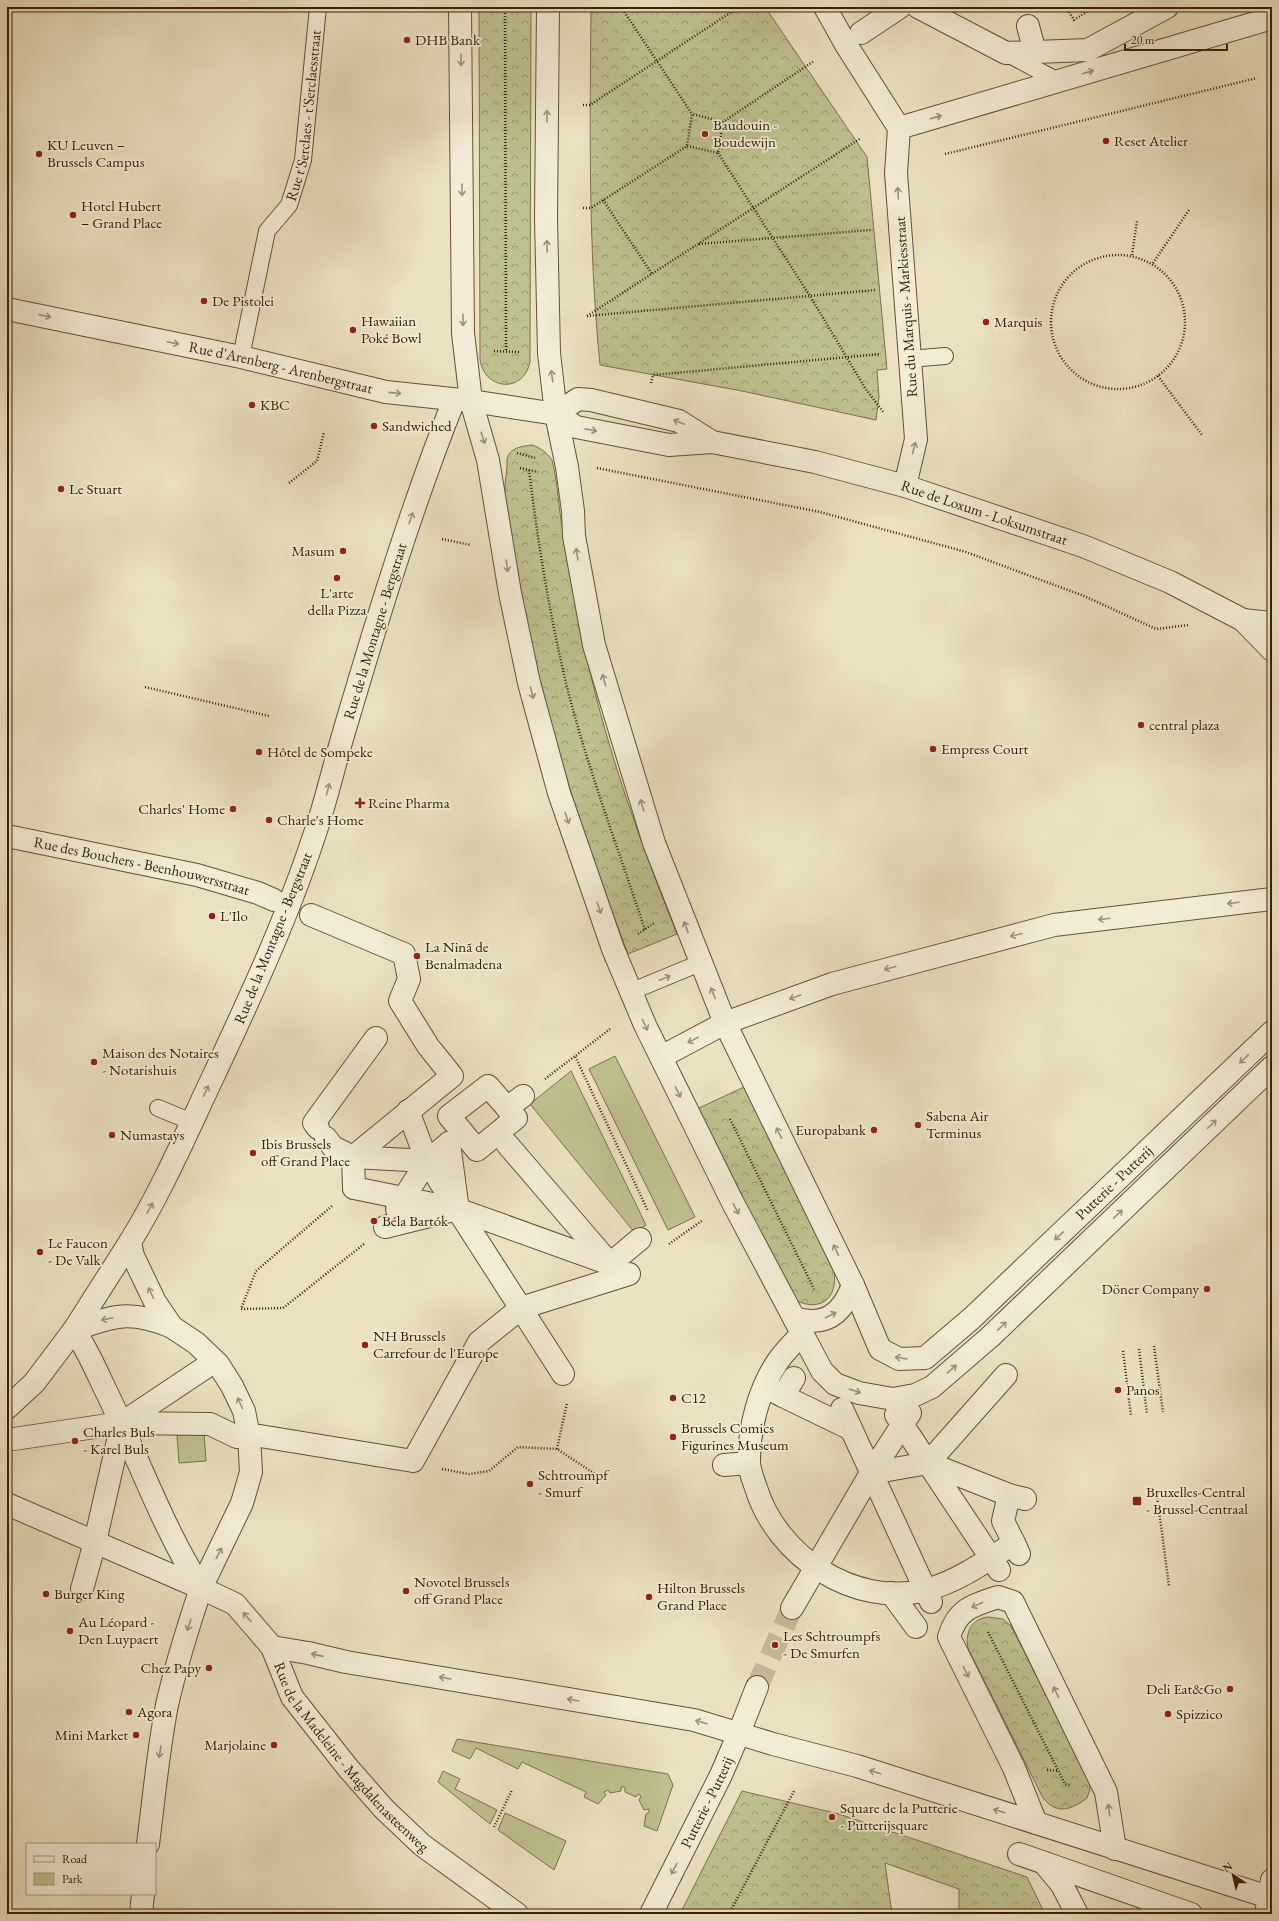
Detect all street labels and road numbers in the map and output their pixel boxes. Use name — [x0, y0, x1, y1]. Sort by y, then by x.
street label: Rue t'Serclaes - t'Serclaesstraat — [281, 29, 325, 203]
street label: Rue du Marquis - Markiesstraat — [890, 216, 921, 398]
street label: Rue d'Arenberg - Arenbergstraat — [187, 337, 375, 398]
street label: Rue de Loxum - Loksumstraat — [899, 475, 1071, 549]
street label: Rue de la Montagne - Bergstraat — [339, 540, 411, 721]
street label: Rue des Bouchers - Beenhouwersstraat — [32, 832, 252, 899]
street label: Rue de la Montagne - Bergstraat — [229, 849, 316, 1026]
street label: Putterie - Putterij — [1071, 1141, 1156, 1224]
street label: Rue de la Madeleine - Magdalenasteenweg — [270, 1659, 433, 1856]
street label: Putterie - Putterij — [676, 1753, 737, 1851]

